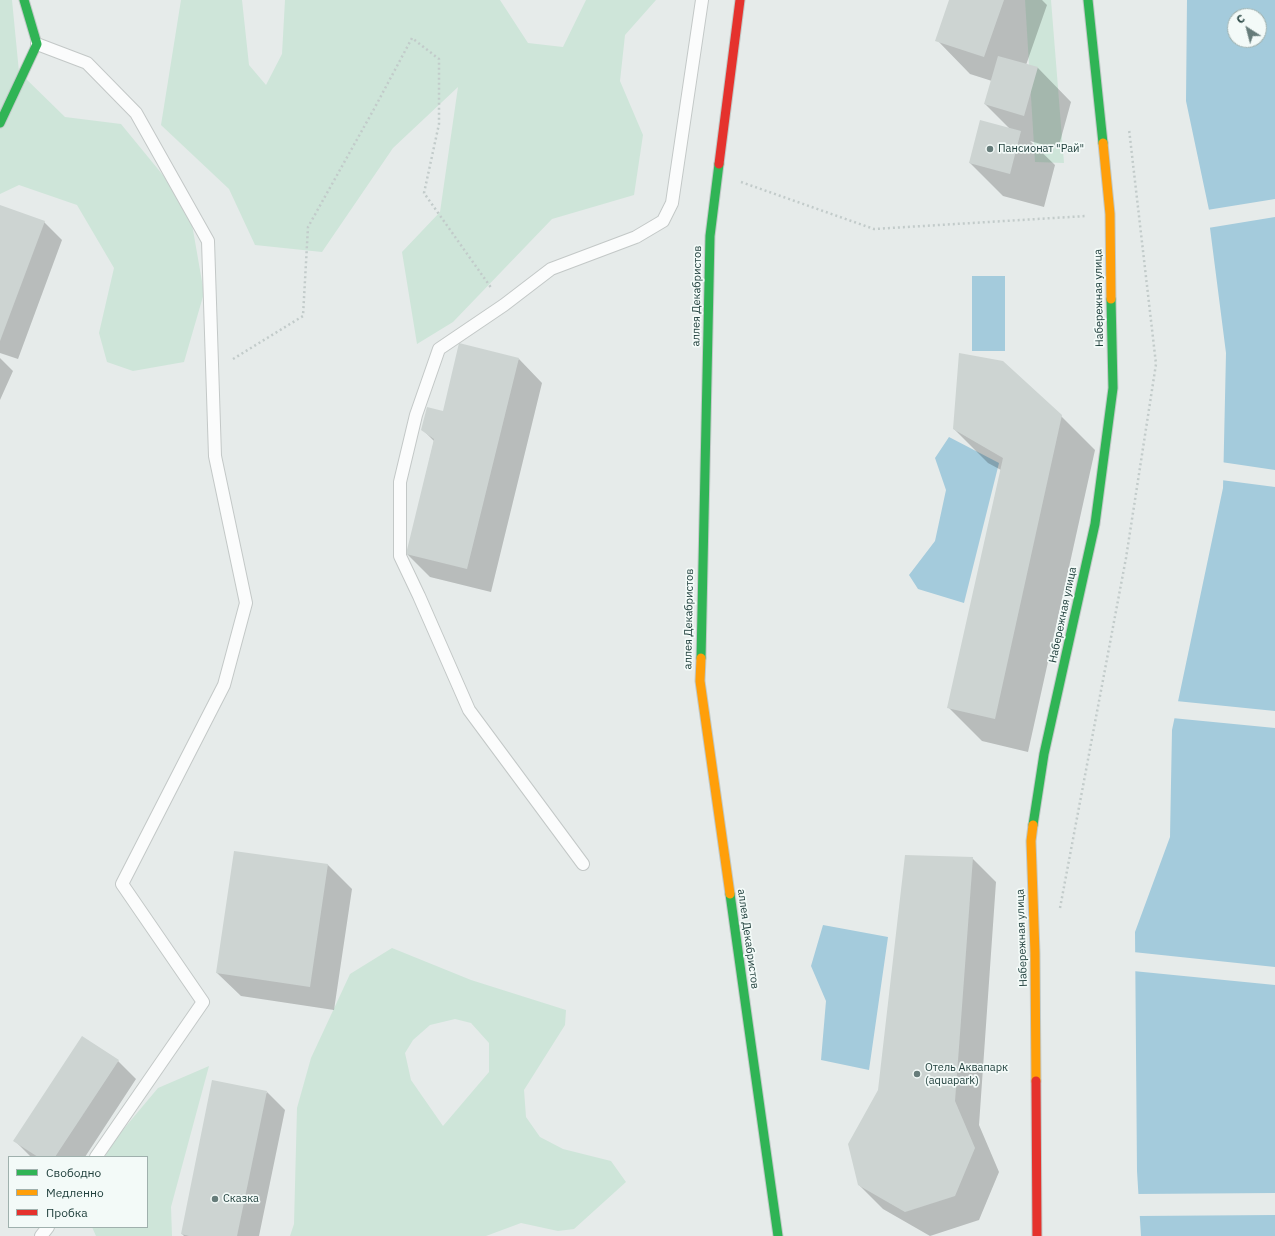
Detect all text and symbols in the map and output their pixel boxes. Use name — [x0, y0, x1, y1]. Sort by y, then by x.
north arrow — [1227, 8, 1267, 48]
text: С — [1234, 11, 1248, 27]
place label: Пансионат "Рай" — [998, 142, 1084, 156]
marker: Пансионат "Рай" — [985, 144, 995, 154]
street label: аллея Декабристов — [690, 246, 704, 346]
street label: Набережная улица — [1092, 249, 1106, 347]
street label: Набережная улица — [1046, 566, 1080, 664]
street label: аллея Декабристов — [682, 569, 696, 669]
street label: аллея Декабристов — [734, 888, 762, 990]
street label: Набережная улица — [1014, 889, 1030, 987]
place label: Отель Аквапарк (aquapark) — [925, 1061, 1008, 1087]
marker: Отель Аквапарк (aquapark) — [912, 1069, 922, 1079]
legend — [8, 1156, 148, 1228]
text: Свободно — [46, 1165, 101, 1180]
text: Медленно — [46, 1185, 104, 1200]
place label: Сказка — [223, 1192, 259, 1206]
marker: Сказка — [210, 1194, 220, 1204]
text: Пробка — [46, 1205, 88, 1220]

